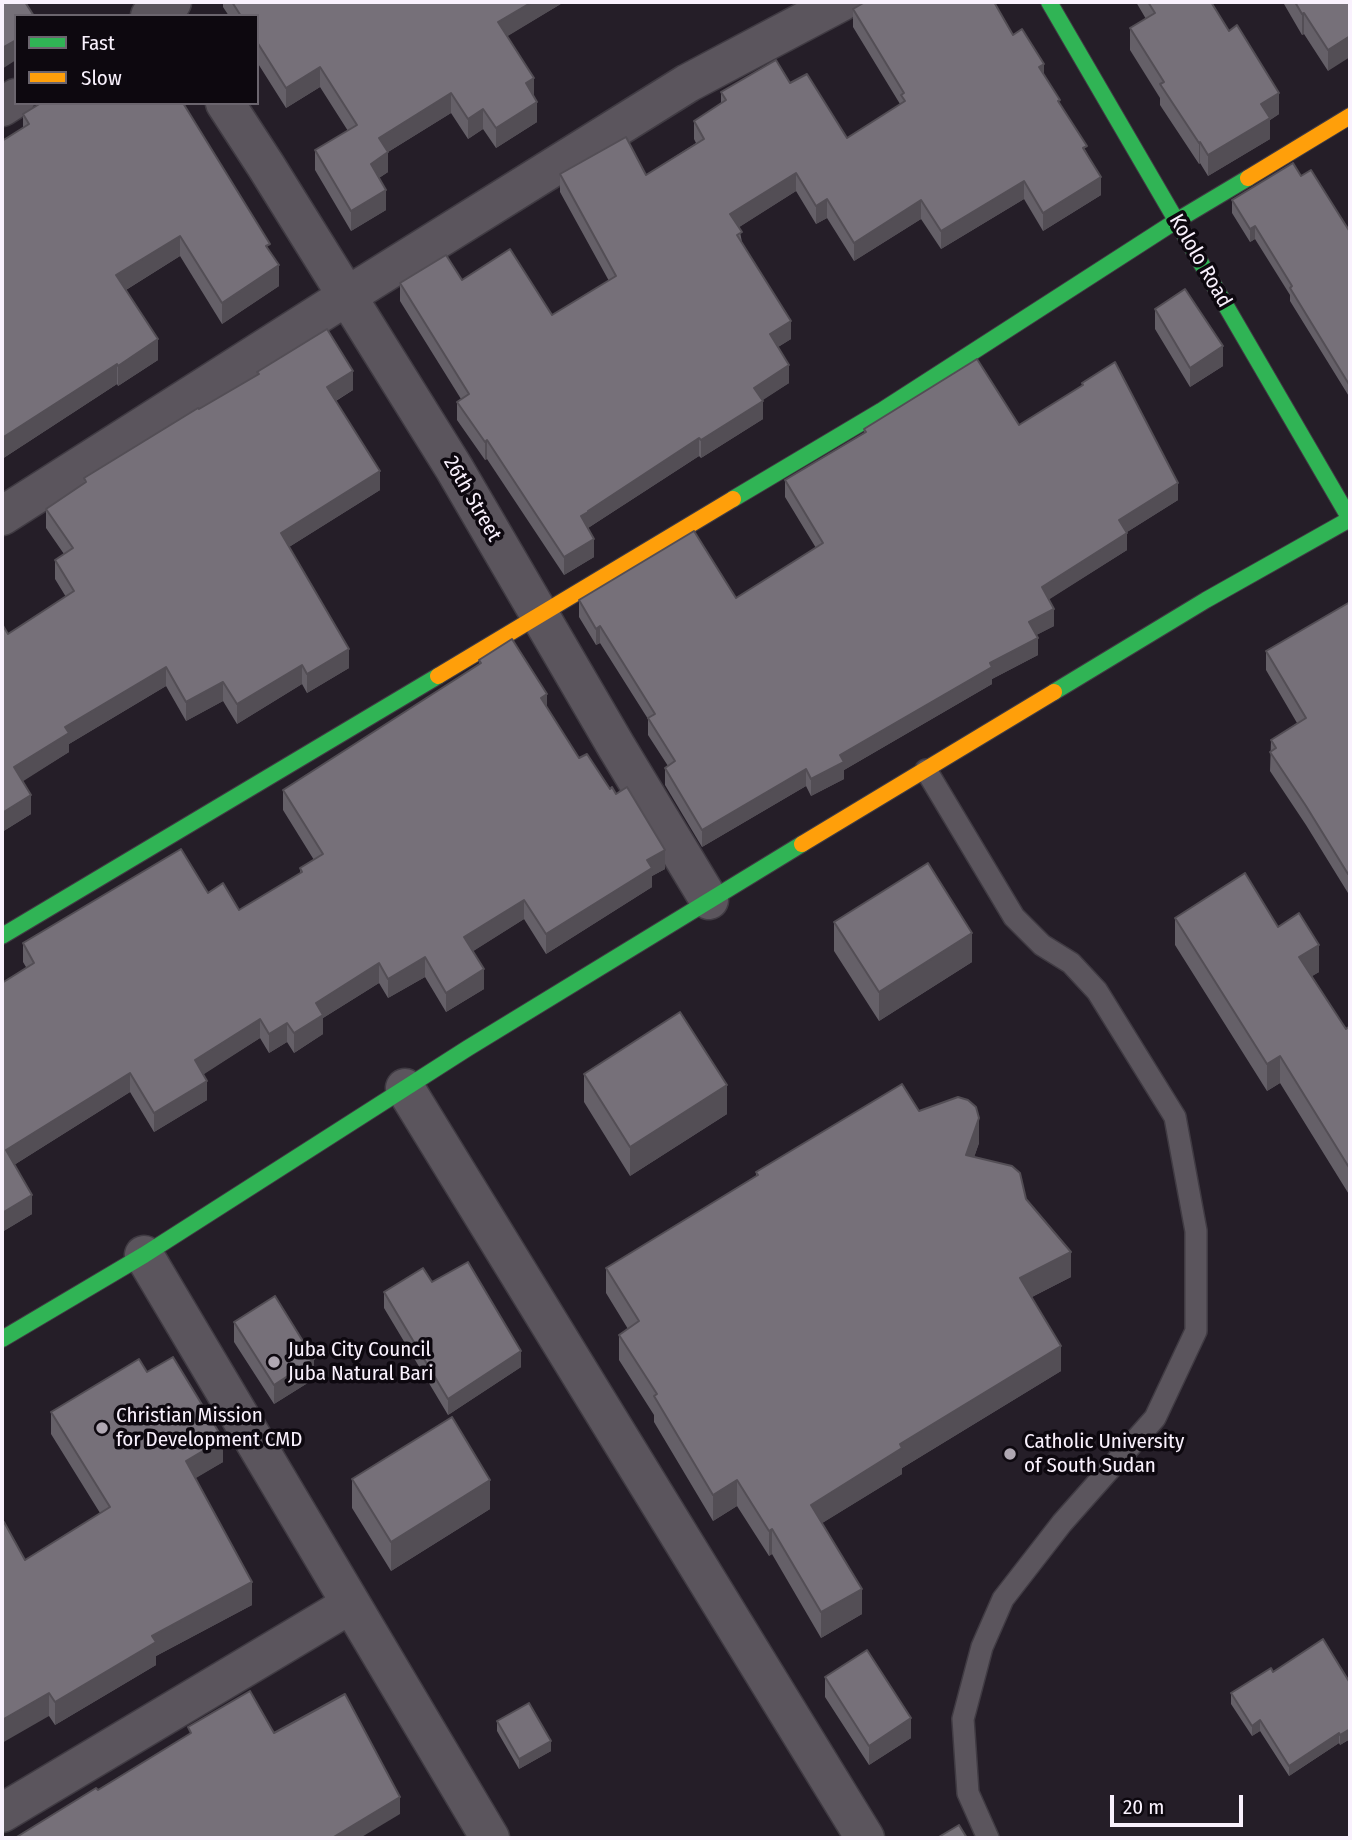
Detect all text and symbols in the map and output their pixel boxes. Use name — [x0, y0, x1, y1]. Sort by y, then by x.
legend — [14, 14, 259, 105]
text: Fast — [81, 30, 115, 56]
text: Slow — [81, 65, 122, 91]
street label: Kololo Road — [1163, 210, 1237, 312]
street label: 26th Street — [438, 452, 506, 546]
place label: Juba City Council Juba Natural Bari — [288, 1337, 433, 1387]
marker: Juba City Council Juba Natural Bari — [266, 1354, 282, 1370]
place label: Christian Mission for Development CMD — [116, 1403, 302, 1453]
marker: Christian Mission for Development CMD — [94, 1420, 110, 1436]
place label: Catholic University of South Sudan — [1024, 1429, 1184, 1479]
marker: Catholic University of South Sudan — [1002, 1446, 1018, 1462]
scale bar — [1114, 1780, 1247, 1824]
text: 20 m — [1123, 1794, 1164, 1820]

